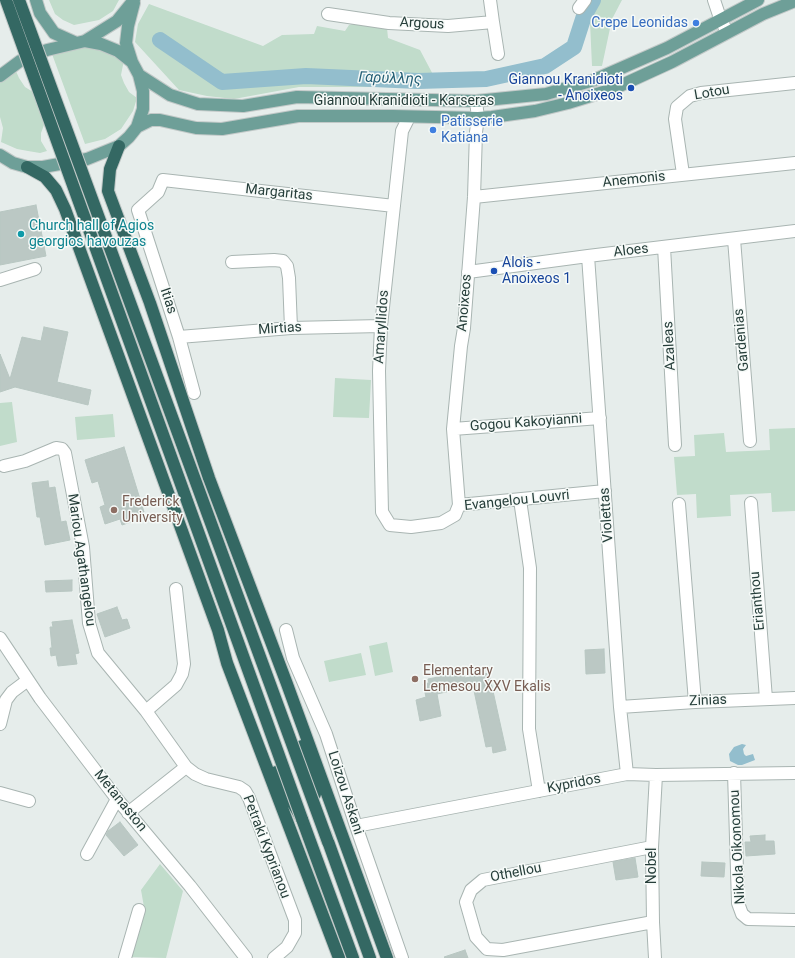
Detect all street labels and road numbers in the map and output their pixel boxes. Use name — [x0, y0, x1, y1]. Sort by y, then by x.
street label: Argous — [399, 14, 445, 34]
street label: Lotou — [693, 82, 731, 104]
street label: Giannou Kranidioti - Karseras — [314, 93, 494, 109]
street label: Anemonis — [602, 168, 666, 192]
street label: Margaritas — [245, 181, 313, 205]
street label: Aloes — [613, 241, 649, 261]
street label: Anoixeos — [454, 274, 476, 332]
street label: Itias — [156, 286, 180, 316]
street label: Amaryllidos — [371, 290, 393, 364]
street label: Gardenias — [731, 308, 753, 372]
street label: Mirtias — [258, 319, 302, 339]
street label: Azaleas — [660, 321, 680, 371]
street label: Gogou Kakoyianni — [469, 411, 583, 435]
street label: Evangelou Louvri — [463, 487, 571, 515]
street label: Violettas — [597, 487, 617, 543]
street label: Mariou Agathangelou — [63, 493, 99, 627]
street label: Erianthou — [747, 571, 769, 631]
street label: Zinias — [689, 692, 727, 710]
street label: Loizou Askani — [324, 749, 366, 837]
street label: Metanaston — [90, 767, 150, 835]
street label: Kypridos — [546, 771, 602, 797]
street label: Nikola Oikonomou — [727, 789, 749, 905]
street label: Petraki Kyprianou — [239, 793, 293, 901]
street label: Nobel — [644, 848, 660, 884]
street label: Othellou — [489, 860, 543, 886]

